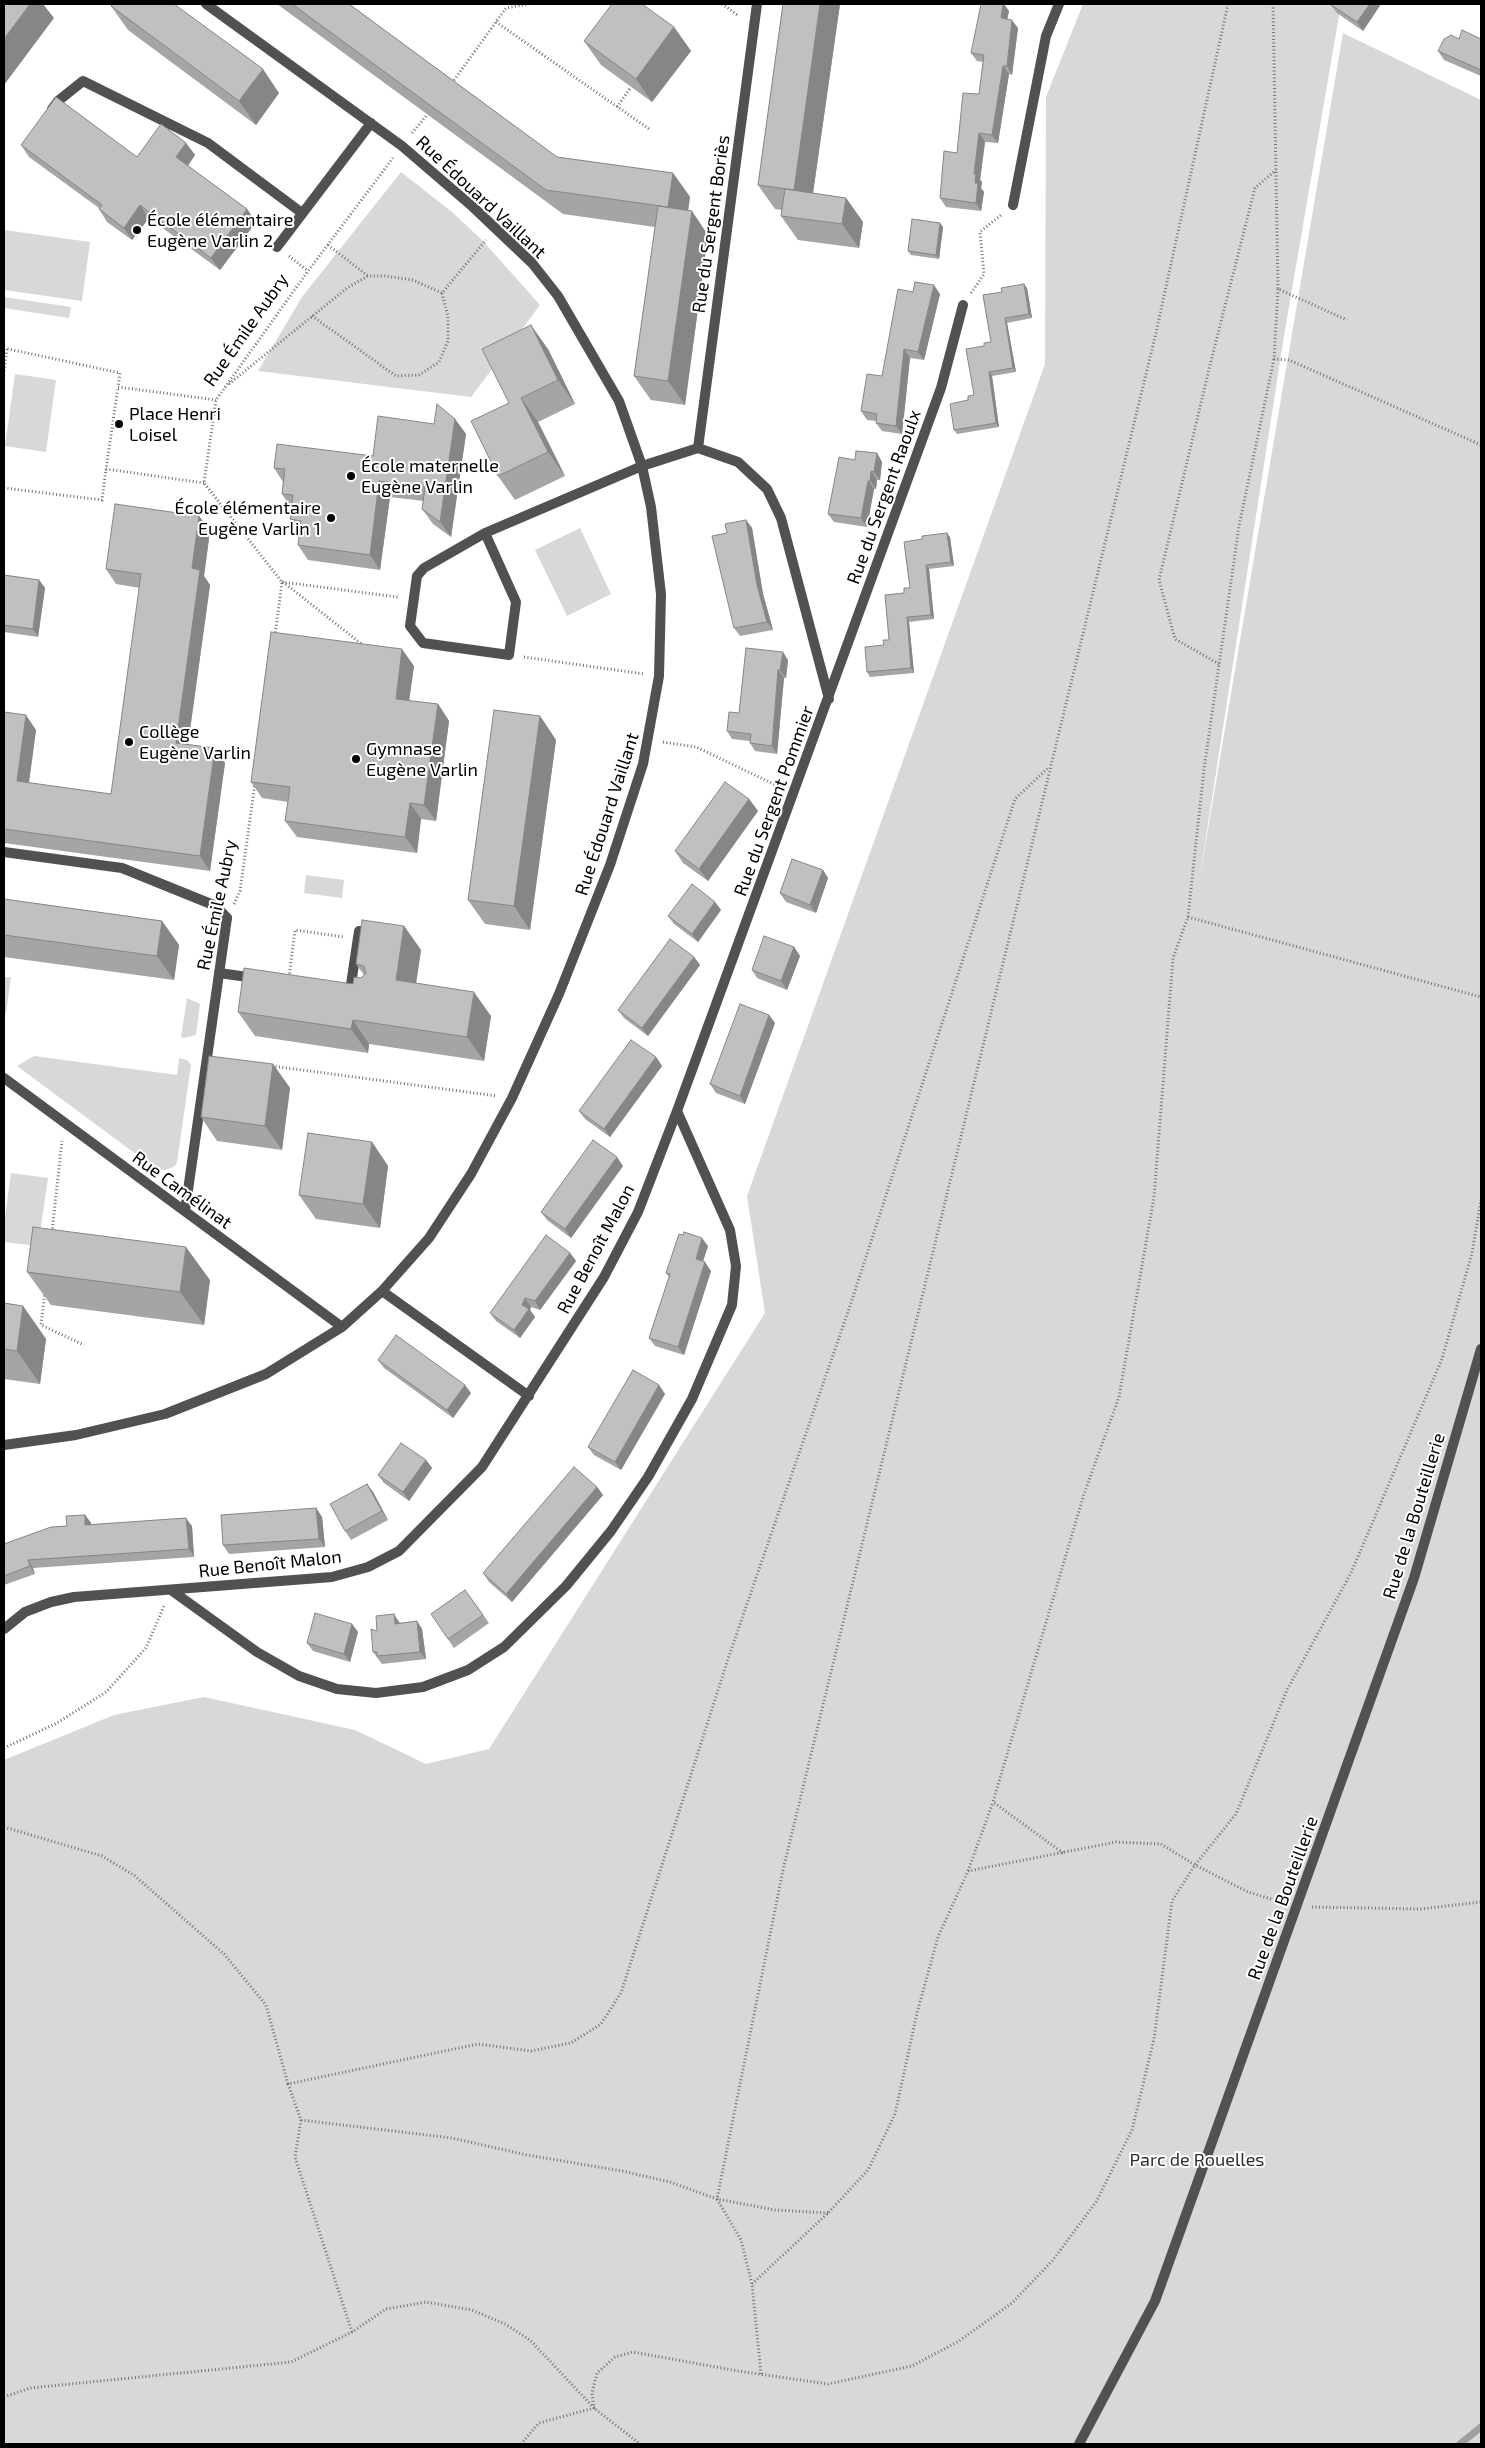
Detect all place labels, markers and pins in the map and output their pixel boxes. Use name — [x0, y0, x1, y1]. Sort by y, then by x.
place label: École élémentaire Eugène Varlin 2 — [147, 209, 293, 252]
marker: École élémentaire Eugène Varlin 2 — [131, 224, 143, 236]
place label: Place Henri Loisel — [129, 403, 221, 446]
marker: Place Henri Loisel — [113, 418, 125, 430]
place label: École maternelle Eugène Varlin — [361, 455, 499, 498]
marker: École maternelle Eugène Varlin — [345, 470, 357, 482]
place label: École élémentaire Eugène Varlin 1 — [175, 497, 321, 540]
marker: École élémentaire Eugène Varlin 1 — [325, 512, 337, 524]
place label: Collège Eugène Varlin — [139, 721, 251, 764]
marker: Collège Eugène Varlin — [123, 736, 135, 748]
place label: Gymnase Eugène Varlin — [366, 738, 478, 781]
marker: Gymnase Eugène Varlin — [350, 753, 362, 765]

